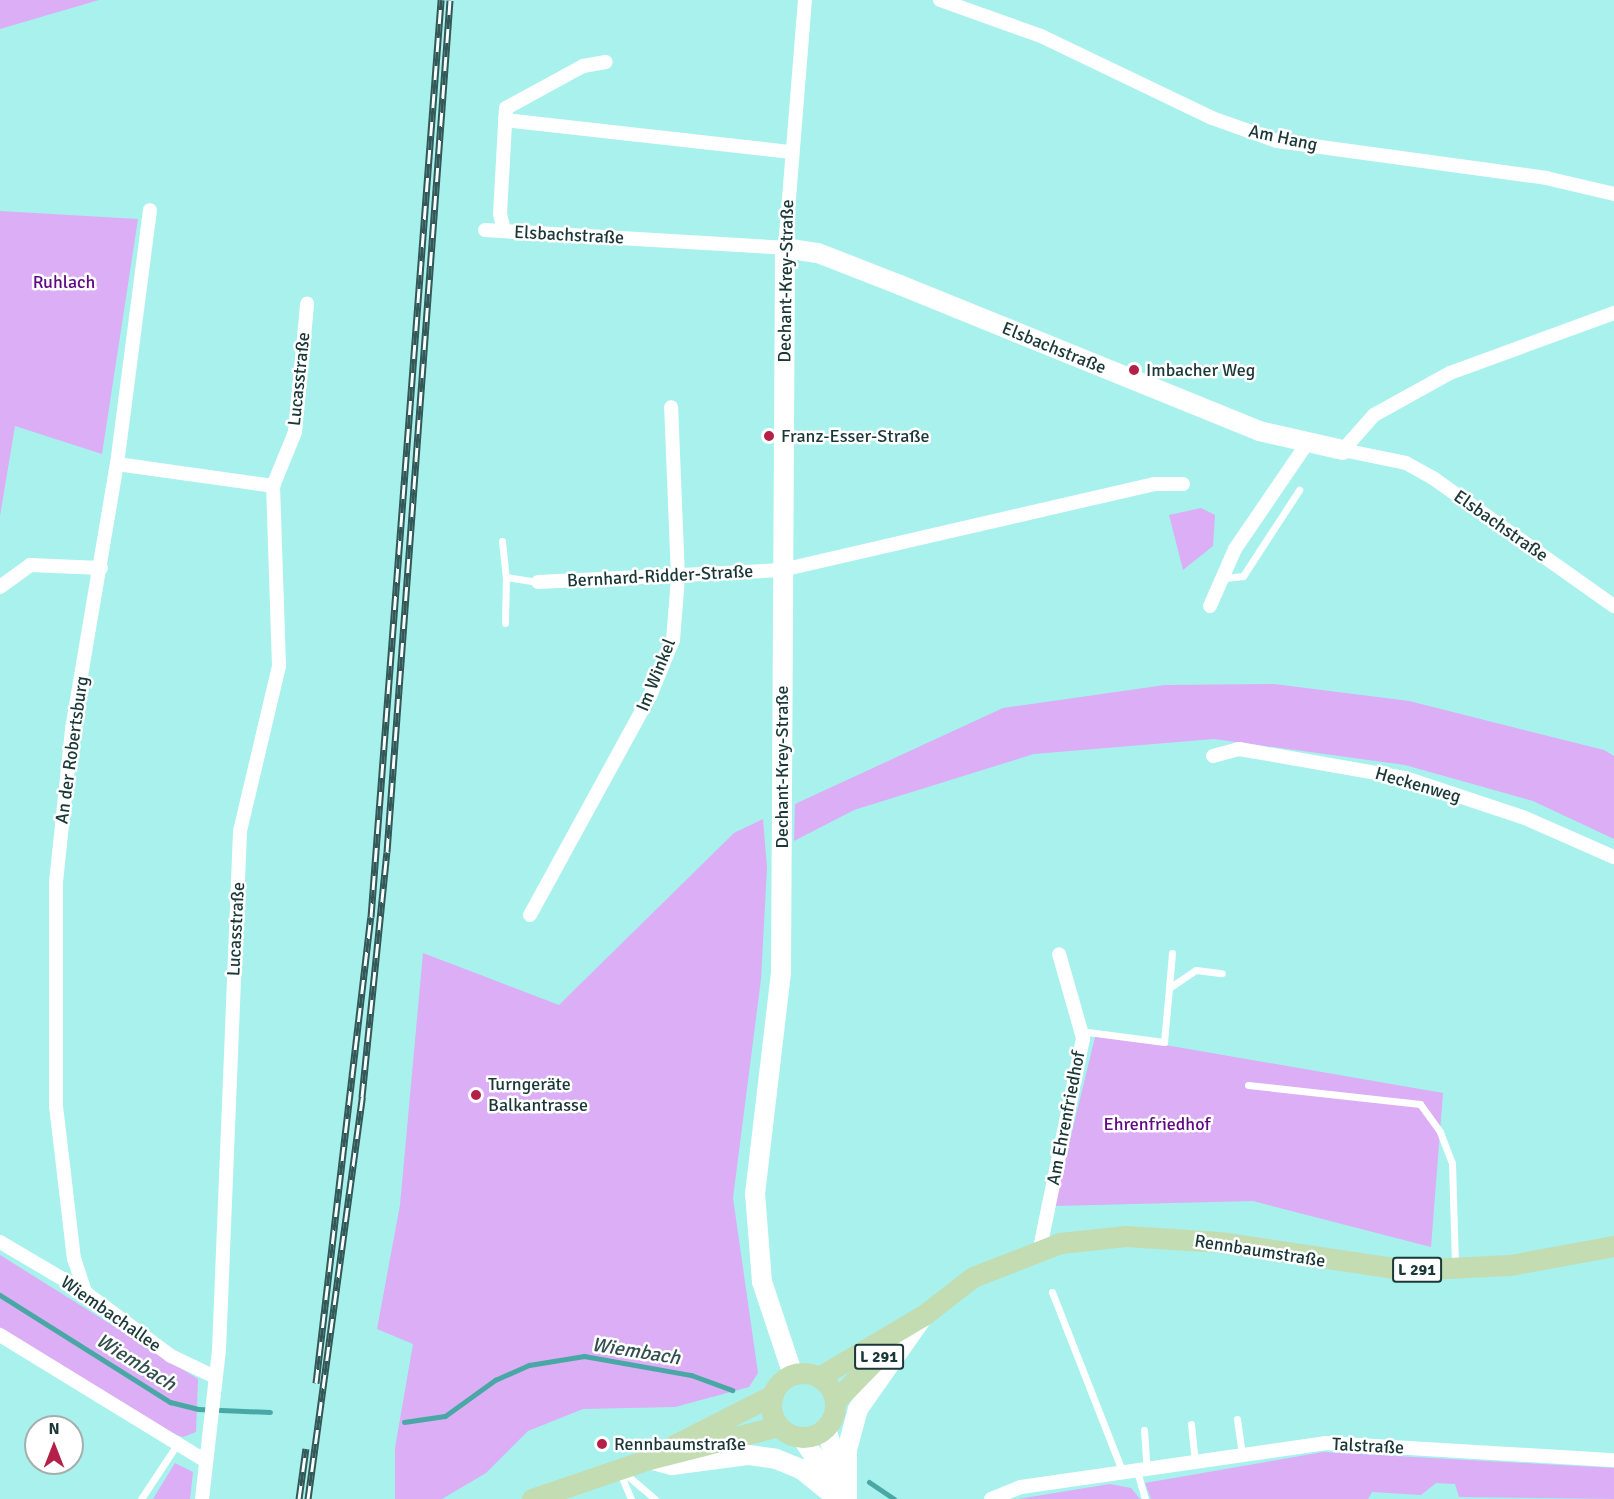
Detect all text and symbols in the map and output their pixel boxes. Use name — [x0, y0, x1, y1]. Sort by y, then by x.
street label: Am Hang — [1247, 120, 1319, 156]
street label: Dechant-Krey-Straße — [774, 199, 798, 363]
street label: Elsbachstraße — [513, 221, 625, 249]
park label: Ruhlach — [33, 271, 95, 293]
street label: Elsbachstraße — [999, 317, 1109, 379]
street label: Lucasstraße — [283, 331, 315, 427]
place label: Imbacher Weg — [1146, 359, 1255, 381]
marker: Imbacher Weg — [1127, 363, 1141, 377]
place label: Franz-Esser-Straße — [781, 425, 930, 447]
marker: Franz-Esser-Straße — [762, 429, 776, 443]
street label: Elsbachstraße — [1450, 486, 1552, 566]
street label: Bernhard-Ridder-Straße — [566, 560, 754, 592]
street label: Im Winkel — [632, 635, 680, 715]
street label: An der Robertsburg — [51, 675, 93, 825]
street label: Dechant-Krey-Straße — [771, 685, 793, 849]
street label: Heckenweg — [1373, 762, 1463, 808]
street label: Lucasstraße — [223, 881, 249, 977]
street label: Am Ehrenfriedhof — [1042, 1049, 1090, 1187]
place label: Turngeräte Balkantrasse — [488, 1074, 588, 1116]
marker: Turngeräte Balkantrasse — [469, 1088, 483, 1102]
park label: Ehrenfriedhof — [1104, 1113, 1210, 1135]
street label: Rennbaumstraße — [1193, 1230, 1327, 1272]
road number: L 291 — [1392, 1257, 1442, 1283]
street label: Wiembachallee — [57, 1271, 165, 1357]
water label: Wiembach — [92, 1328, 180, 1396]
water label: Wiembach — [590, 1332, 682, 1370]
road number: L 291 — [854, 1344, 904, 1370]
north arrow — [24, 1415, 84, 1475]
text: N — [48, 1419, 60, 1439]
place label: Rennbaumstraße — [614, 1433, 746, 1455]
street label: Talstraße — [1331, 1433, 1405, 1459]
marker: Rennbaumstraße — [595, 1437, 609, 1451]

